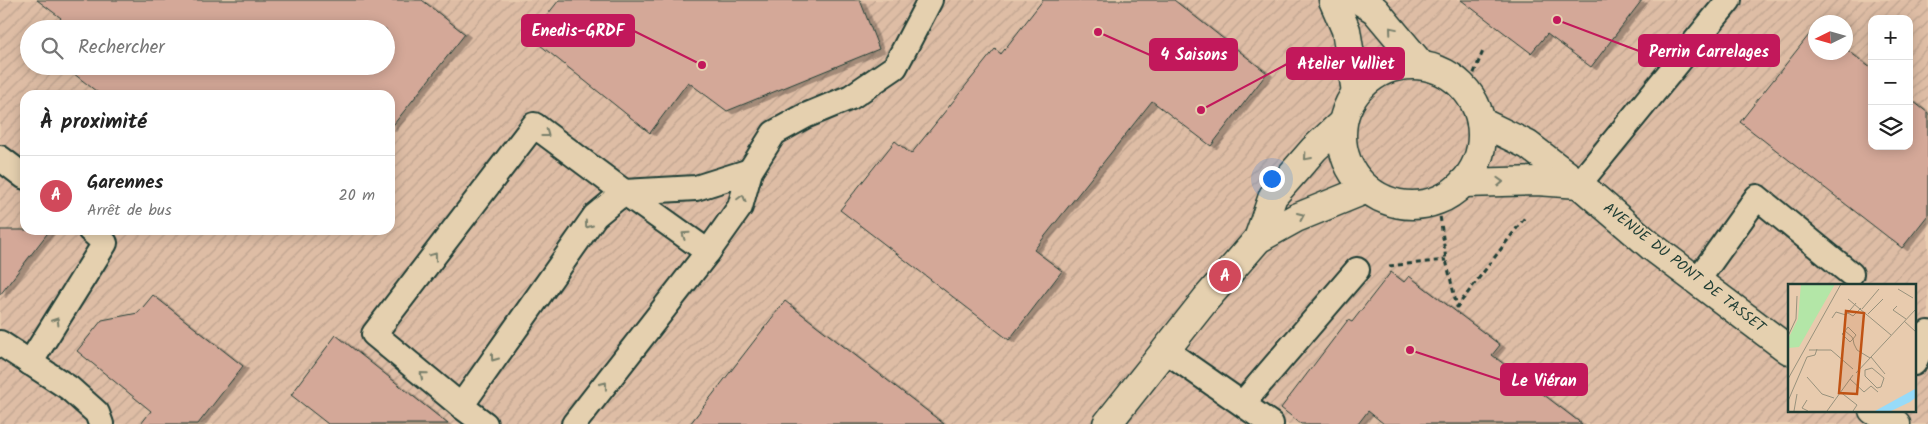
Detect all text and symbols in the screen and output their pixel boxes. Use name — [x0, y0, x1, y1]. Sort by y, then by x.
callout: Enedis-GRDF — [522, 15, 634, 46]
north arrow — [1808, 15, 1853, 60]
map controls — [1868, 15, 1913, 150]
button: + — [1868, 15, 1913, 60]
text: Enedis-GRDF — [532, 19, 626, 44]
search box — [20, 20, 395, 75]
one-way arrow — [1388, 27, 1397, 36]
text: Rechercher — [78, 33, 165, 63]
icon: search — [38, 34, 66, 62]
callout: Perrin Carrelages — [1639, 35, 1779, 66]
callout: 4 Saisons — [1150, 39, 1237, 70]
text: Perrin Carrelages — [1649, 40, 1770, 65]
text: 4 Saisons — [1160, 43, 1228, 68]
callout: Atelier Vulliet — [1287, 48, 1404, 79]
text: Atelier Vulliet — [1297, 52, 1395, 77]
button: − — [1868, 60, 1913, 105]
button: layers — [1868, 105, 1913, 150]
text: À proximité — [40, 106, 147, 139]
one-way arrow — [540, 128, 550, 137]
one-way arrow — [1304, 152, 1313, 161]
your location — [1259, 166, 1285, 192]
text: Garennes — [87, 168, 163, 198]
one-way arrow — [1496, 177, 1504, 187]
text: A — [51, 183, 61, 208]
text: 20 m — [339, 183, 375, 208]
one-way arrow — [737, 195, 747, 203]
street label: AVENUE DU PONT DE TASSET — [1598, 197, 1772, 340]
text: Arrêt de bus — [87, 198, 171, 223]
one-way arrow — [1297, 212, 1305, 222]
one-way arrow — [585, 219, 594, 229]
one-way arrow — [682, 233, 691, 241]
one-way arrow — [428, 253, 436, 262]
pin: A — [1209, 257, 1241, 295]
inset map — [1788, 284, 1916, 412]
one-way arrow — [50, 318, 59, 327]
one-way arrow — [491, 352, 500, 361]
callout: Le Viéran — [1501, 364, 1587, 395]
text: Le Viéran — [1511, 369, 1577, 394]
one-way arrow — [420, 372, 429, 380]
one-way arrow — [598, 382, 607, 391]

